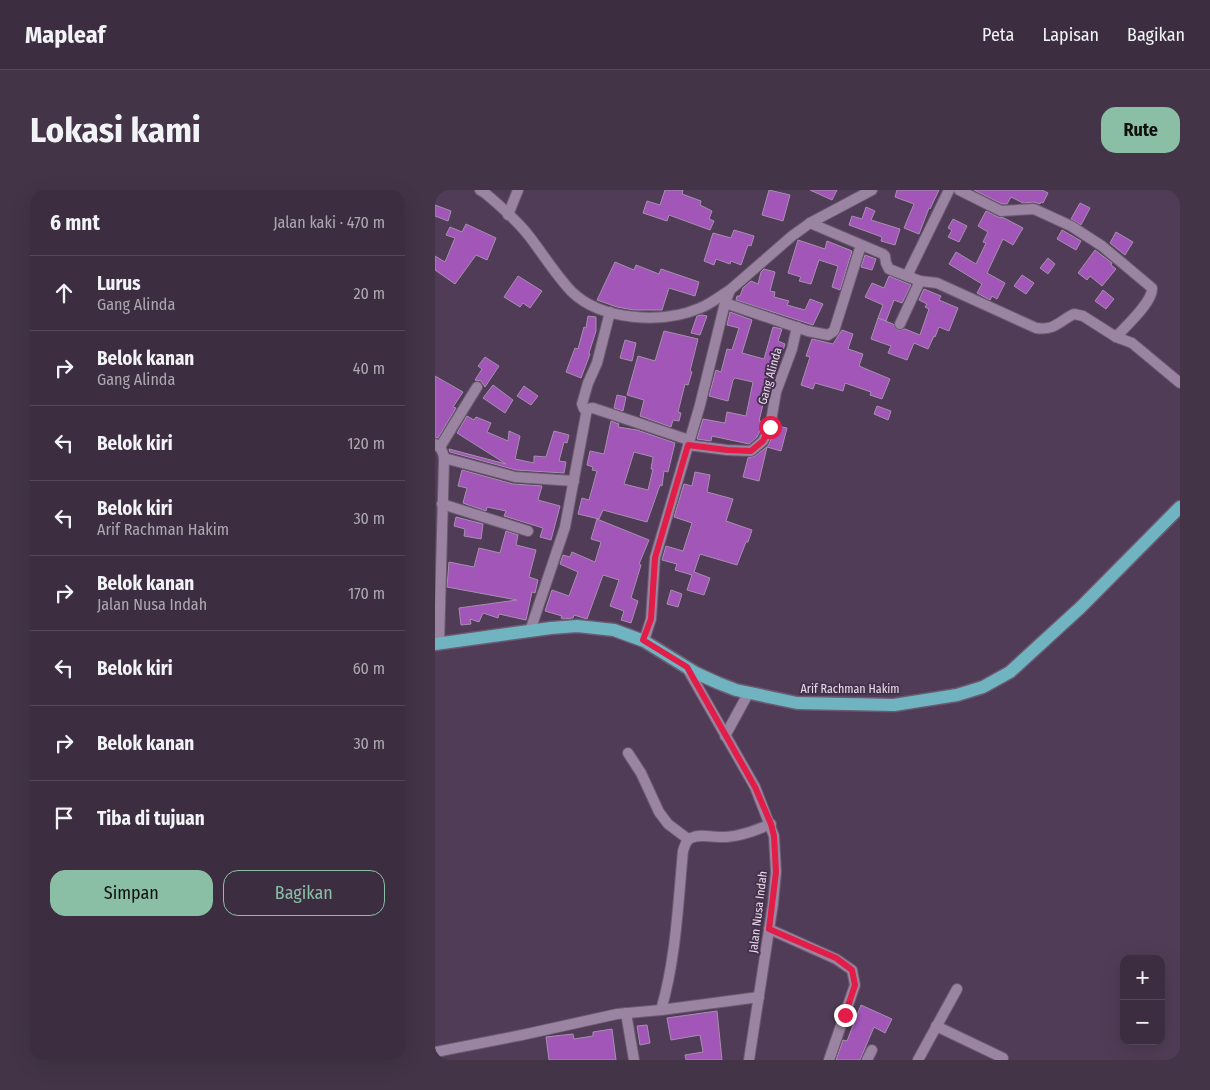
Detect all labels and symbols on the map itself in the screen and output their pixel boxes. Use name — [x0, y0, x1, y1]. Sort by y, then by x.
street label: Gang Alinda — [755, 346, 785, 406]
route start — [759, 416, 782, 439]
street label: Arif Rachman Hakim — [800, 682, 900, 696]
street label: Jalan Nusa Indah — [746, 870, 770, 954]
route end — [834, 1004, 857, 1027]

